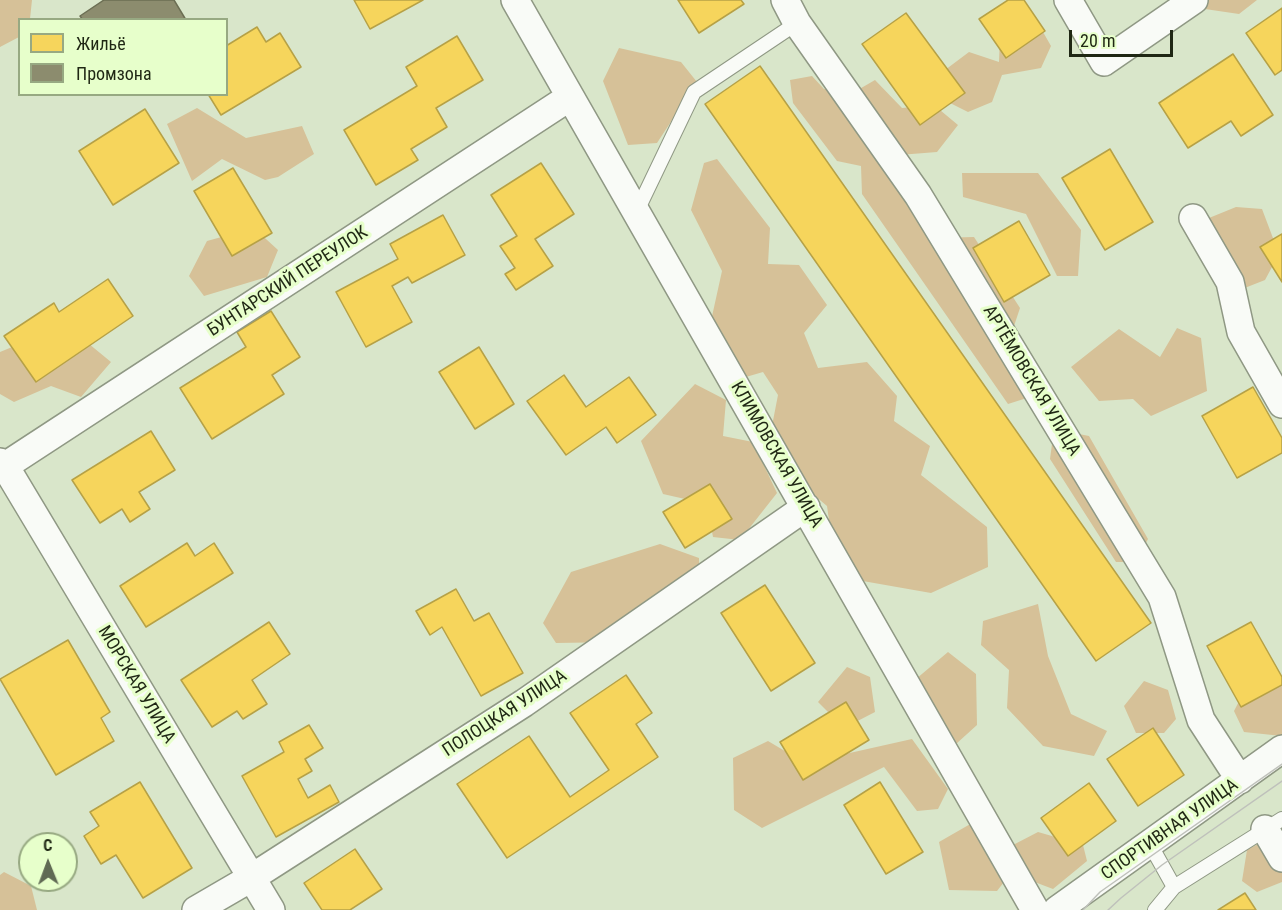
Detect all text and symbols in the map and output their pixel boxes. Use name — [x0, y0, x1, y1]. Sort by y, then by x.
legend — [18, 18, 228, 96]
scale bar — [1072, 18, 1176, 56]
text: 20 m — [1080, 30, 1115, 51]
text: Жильё — [76, 33, 126, 54]
text: Промзона — [76, 63, 152, 84]
street label: БУНТАРСКИЙ ПЕРЕУЛОК — [204, 222, 372, 342]
street label: АРТЁМОВСКАЯ УЛИЦА — [978, 302, 1084, 460]
street label: КЛИМОВСКАЯ УЛИЦА — [725, 378, 827, 532]
street label: МОРСКАЯ УЛИЦА — [92, 622, 180, 748]
street label: ПОЛОЦКАЯ УЛИЦА — [439, 666, 571, 762]
street label: СПОРТИВНАЯ УЛИЦА — [1097, 775, 1243, 885]
north arrow — [18, 832, 78, 892]
text: С — [43, 836, 52, 855]

